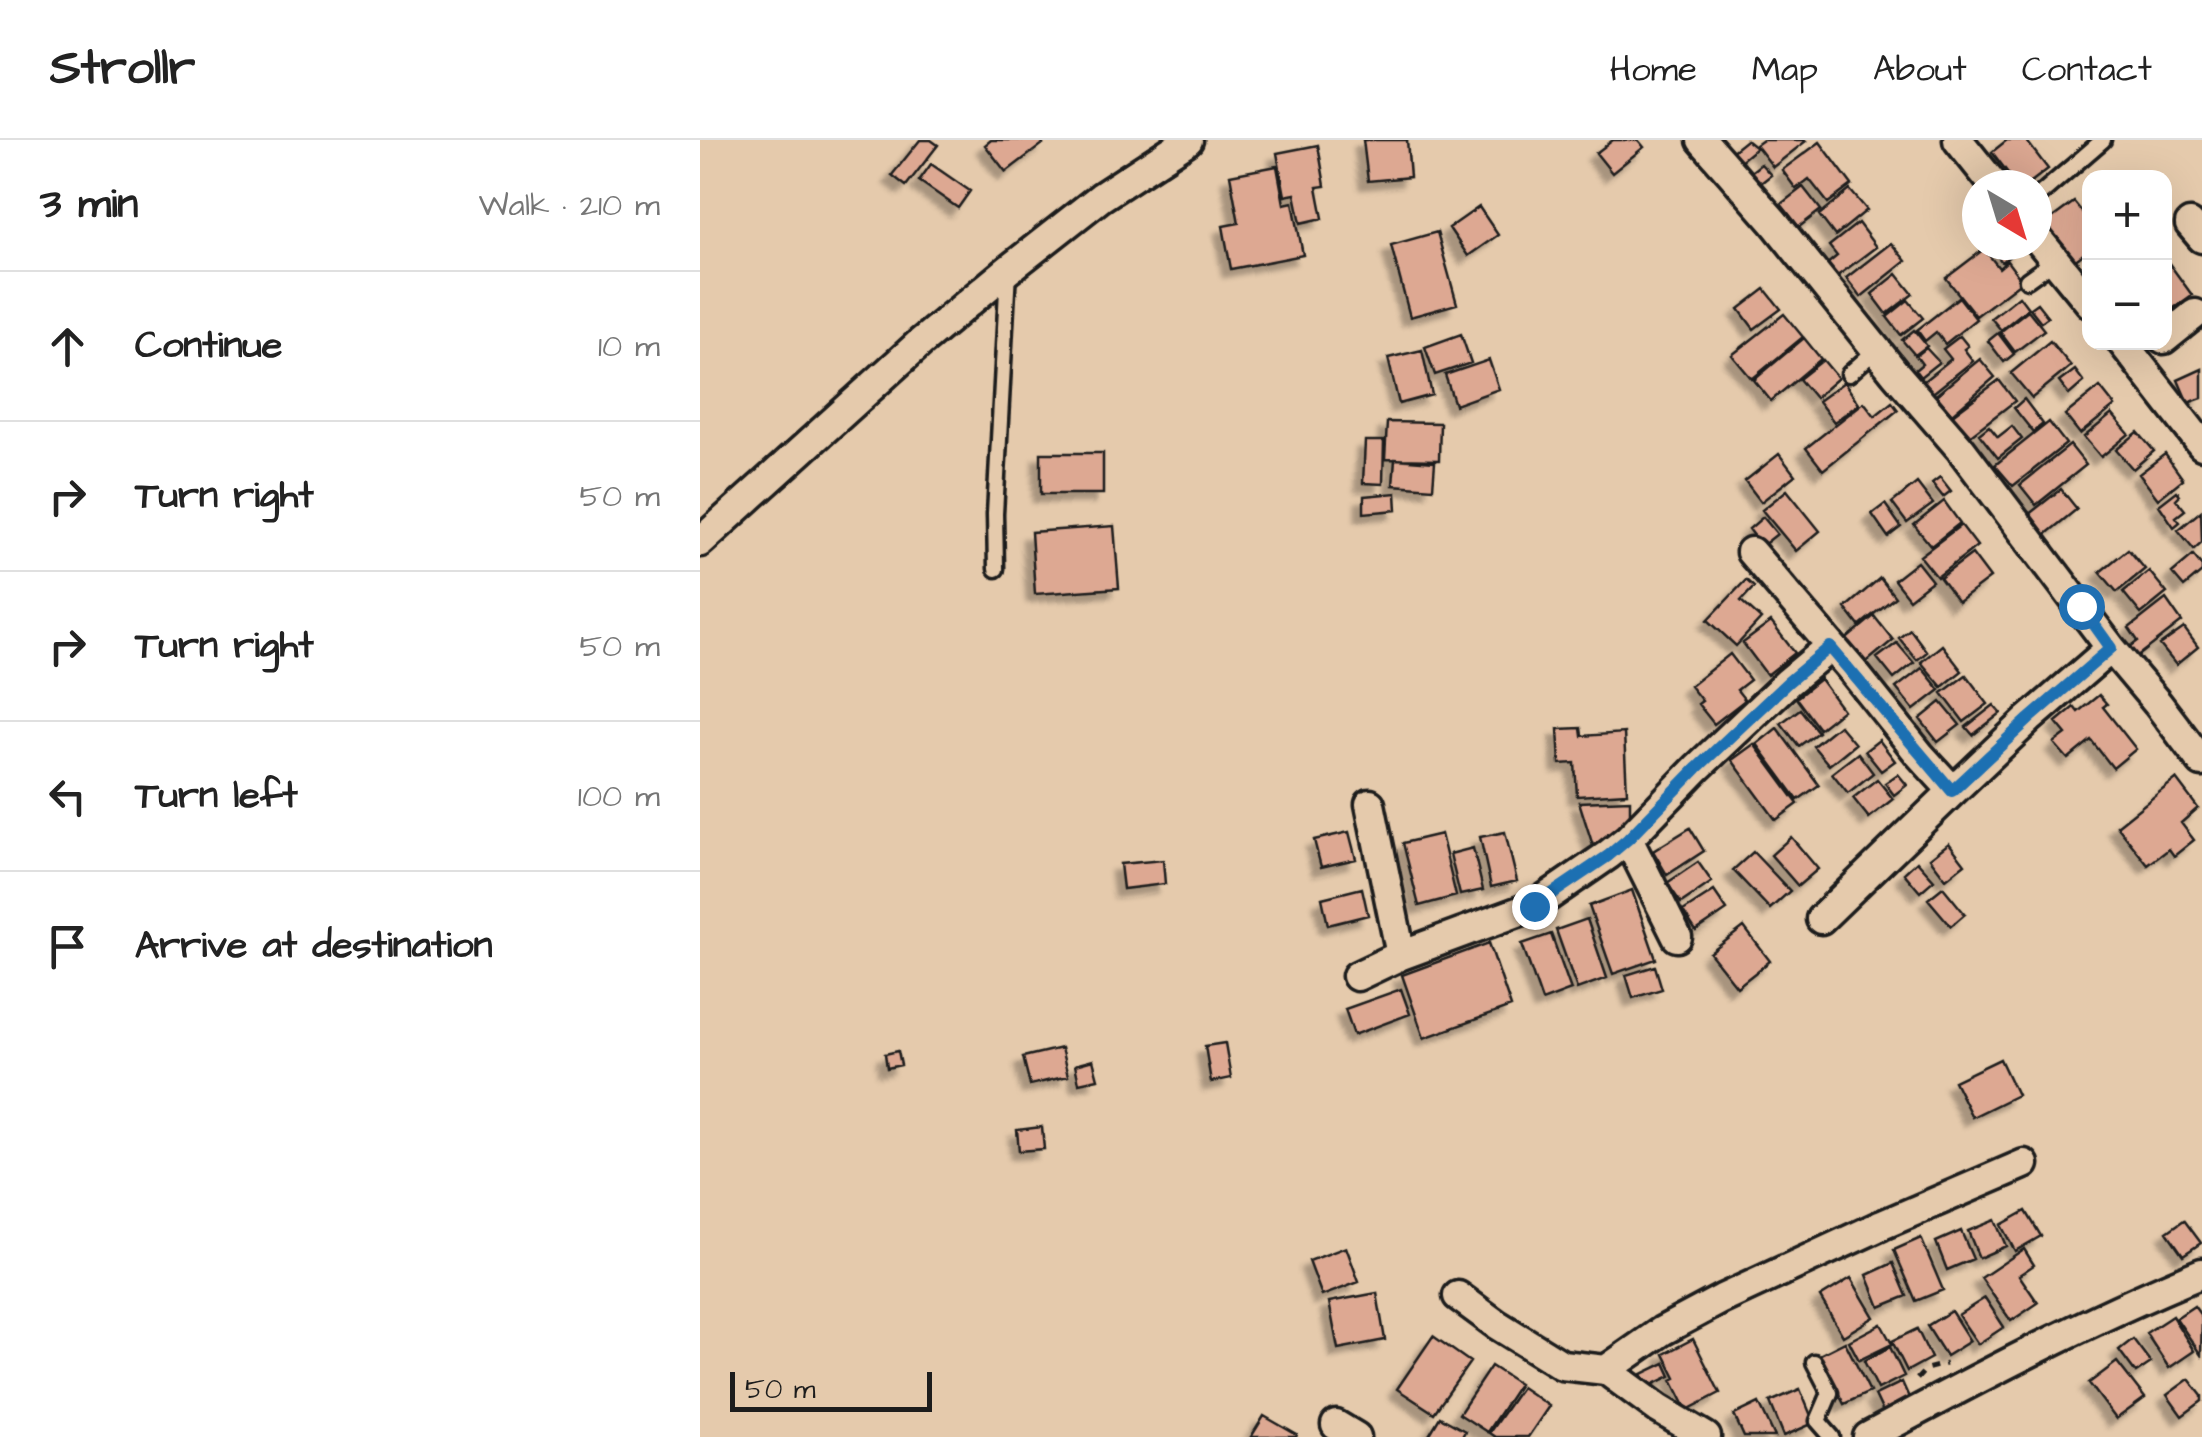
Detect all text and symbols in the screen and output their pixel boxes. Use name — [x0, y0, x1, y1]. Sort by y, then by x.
text: Strollr — [50, 36, 195, 102]
text: Home — [1610, 45, 1697, 94]
text: Map — [1752, 45, 1818, 94]
text: About — [1873, 45, 1967, 94]
text: Contact — [2022, 45, 2152, 94]
north arrow — [1962, 170, 2052, 260]
map controls — [2082, 170, 2172, 350]
button: + — [2082, 170, 2172, 260]
text: 3 min — [40, 176, 138, 234]
text: Walk · 210 m — [479, 183, 660, 228]
button: − — [2082, 260, 2172, 350]
icon: ahead — [40, 319, 95, 374]
text: Continue — [135, 320, 282, 372]
text: 10 m — [598, 324, 660, 369]
icon: right — [40, 469, 95, 524]
text: Turn right — [135, 470, 314, 522]
text: 50 m — [579, 474, 660, 519]
route start — [2059, 584, 2105, 630]
icon: right — [40, 619, 95, 674]
text: Turn right — [135, 620, 314, 672]
text: 50 m — [579, 624, 660, 669]
icon: left — [40, 769, 95, 824]
text: Turn left — [135, 770, 298, 822]
text: 100 m — [578, 774, 660, 819]
route end — [1512, 884, 1558, 930]
icon: arrive — [40, 919, 95, 974]
text: Arrive at destination — [135, 920, 492, 972]
scale bar — [730, 1367, 932, 1412]
text: 50 m — [745, 1370, 816, 1409]

